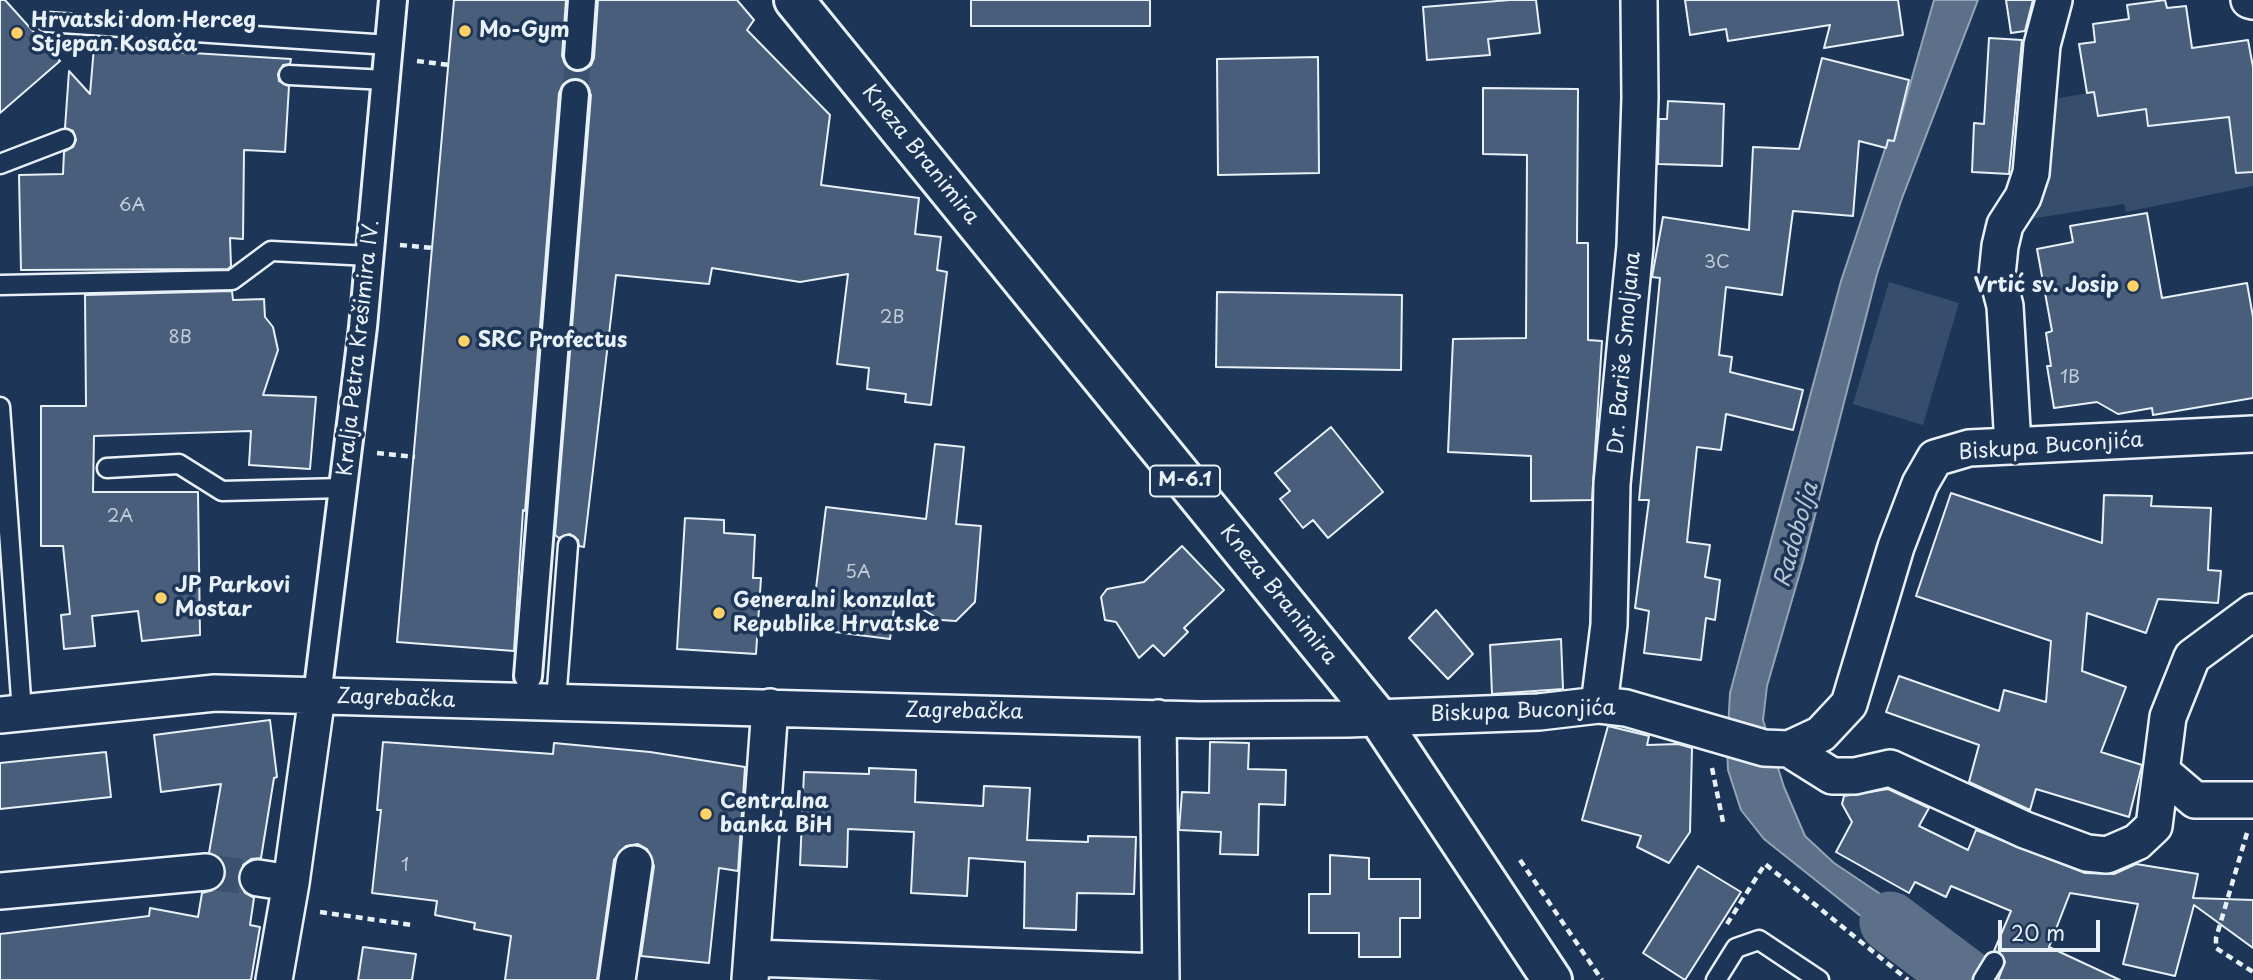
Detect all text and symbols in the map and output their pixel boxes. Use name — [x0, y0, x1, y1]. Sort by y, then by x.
place label: Hrvatski dom Herceg Stjepan Kosača — [31, 8, 256, 58]
place label: Mo-Gym — [479, 18, 570, 44]
marker: Mo-Gym — [457, 23, 473, 39]
marker: Hrvatski dom Herceg Stjepan Kosača — [9, 25, 25, 41]
street label: Kneza Branimira — [856, 80, 984, 230]
house number: 6A — [119, 195, 145, 217]
street label: Kralja Petra Krešimira IV. — [333, 218, 385, 478]
street label: Dr. Bariše Smoljana — [1604, 251, 1646, 455]
house number: 3C — [1704, 252, 1730, 274]
place label: Vrtić sv. Josip — [1974, 273, 2119, 299]
marker: Vrtić sv. Josip — [2125, 278, 2141, 294]
house number: 2B — [880, 307, 904, 329]
house number: 8B — [168, 327, 192, 349]
place label: SRC Profectus — [478, 328, 627, 354]
marker: SRC Profectus — [456, 333, 472, 349]
house number: 1B — [2060, 367, 2080, 389]
street label: Biskupa Buconjića — [1958, 428, 2144, 466]
road number: M-6.1 — [1150, 466, 1220, 496]
water label: Radobolja — [1769, 479, 1825, 591]
house number: 2A — [107, 506, 133, 528]
street label: Kneza Branimira — [1214, 520, 1342, 670]
house number: 5A — [845, 562, 871, 584]
place label: JP Parkovi Mostar — [175, 573, 290, 623]
place label: Generalni konzulat Republike Hrvatske — [733, 588, 940, 638]
marker: JP Parkovi Mostar — [153, 590, 169, 606]
marker: Generalni konzulat Republike Hrvatske — [711, 605, 727, 621]
street label: Zagrebačka — [336, 684, 456, 714]
street label: Biskupa Buconjića — [1430, 696, 1616, 728]
street label: Zagrebačka — [905, 698, 1023, 726]
place label: Centralna banka BiH — [720, 789, 832, 839]
marker: Centralna banka BiH — [698, 806, 714, 822]
house number: 1 — [401, 855, 409, 877]
scale bar — [2001, 906, 2102, 950]
text: 20 m — [2011, 916, 2065, 948]

